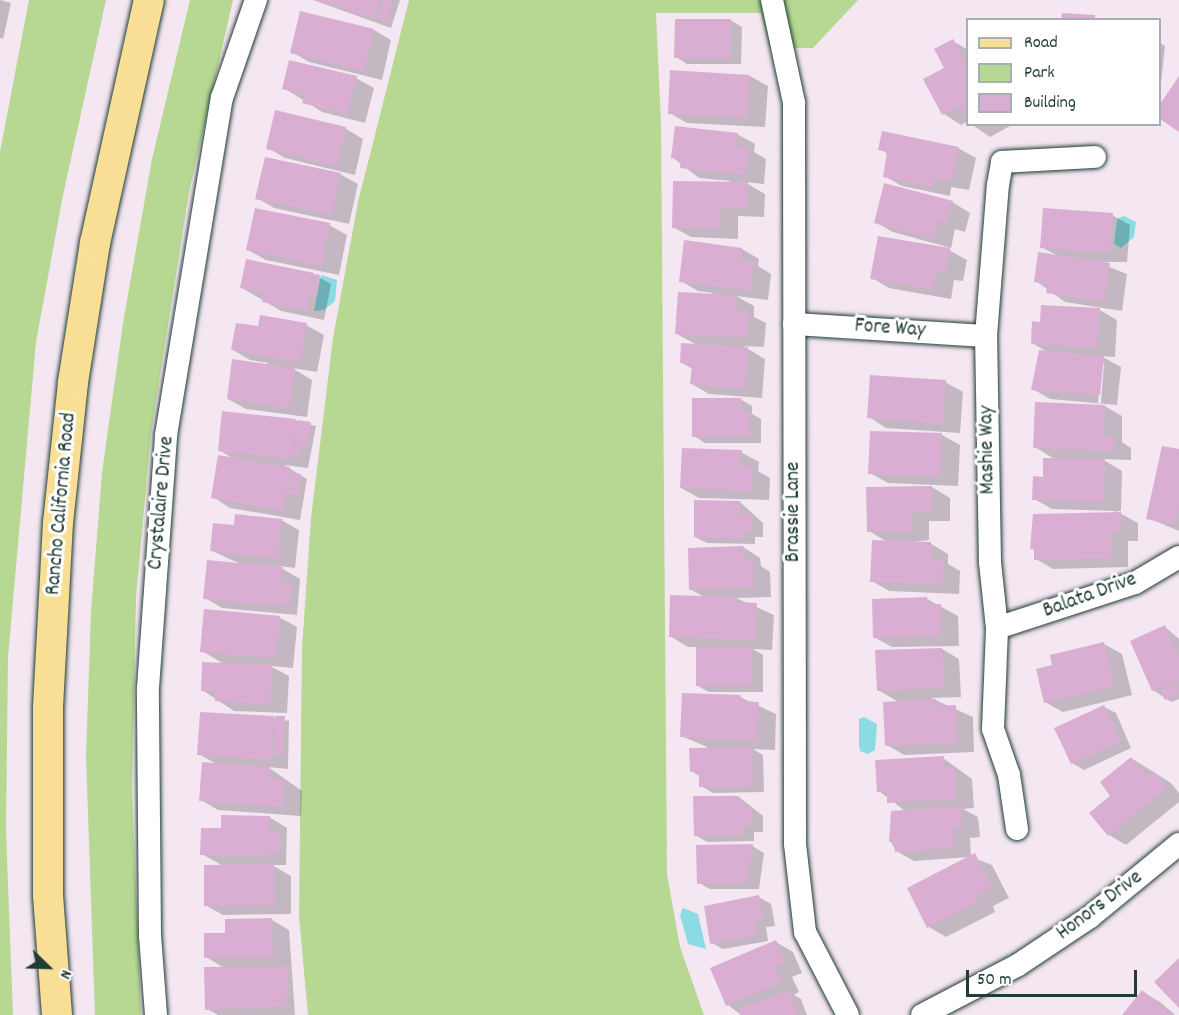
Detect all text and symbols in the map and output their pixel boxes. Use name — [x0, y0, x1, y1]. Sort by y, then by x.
legend — [966, 18, 1161, 126]
text: Road — [1024, 31, 1058, 56]
text: Park — [1024, 61, 1055, 86]
text: Building — [1024, 91, 1076, 116]
street label: Fore Way — [854, 314, 926, 344]
street label: Mashie Way — [975, 405, 1001, 495]
street label: Rancho California Road — [41, 412, 83, 596]
street label: Crystalaire Drive — [144, 435, 180, 571]
street label: Brassie Lane — [781, 462, 807, 562]
street label: Balata Drive — [1040, 567, 1140, 625]
street label: Honors Drive — [1052, 866, 1148, 946]
north arrow — [18, 937, 78, 997]
scale bar — [969, 958, 1140, 996]
text: N — [53, 966, 77, 982]
text: 50 m — [977, 968, 1012, 993]

